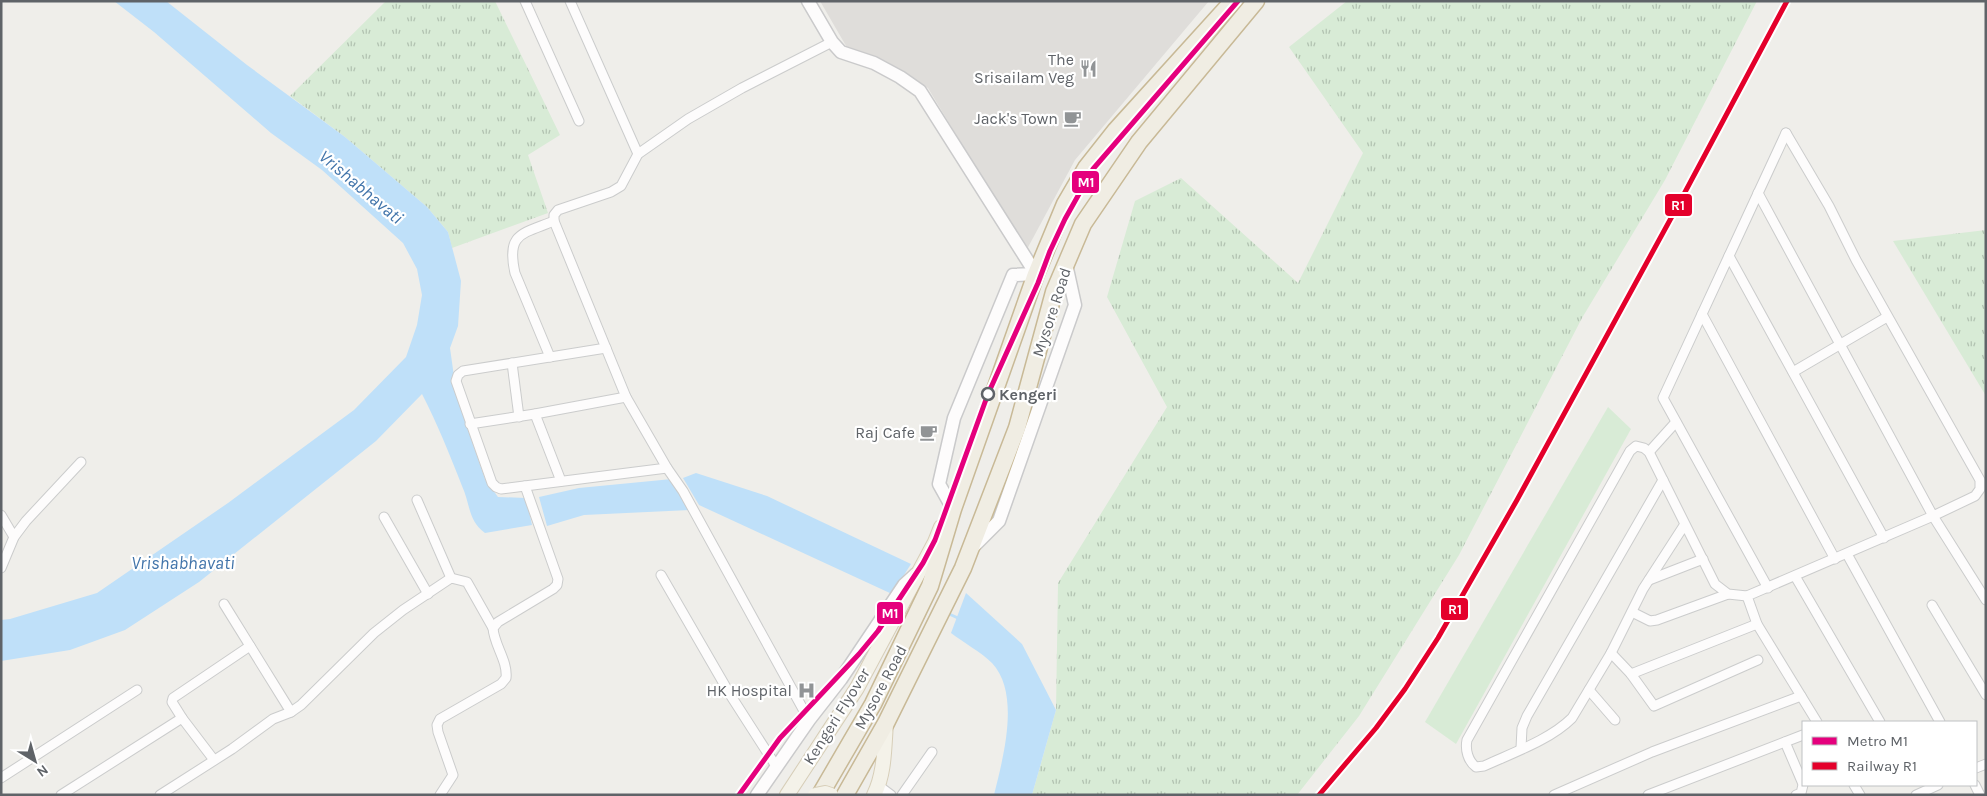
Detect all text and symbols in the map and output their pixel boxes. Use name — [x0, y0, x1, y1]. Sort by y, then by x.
place label: The Srisailam Veg — [974, 50, 1074, 87]
restaurant icon: The Srisailam Veg — [1078, 58, 1098, 78]
cafe icon: Jack's Town — [1062, 108, 1082, 128]
place label: Jack's Town — [974, 109, 1058, 128]
water label: Vrishabhavati — [314, 145, 408, 229]
line badge: M1 — [1071, 170, 1100, 194]
text: M1 — [1077, 174, 1095, 191]
line badge: R1 — [1664, 193, 1693, 217]
text: R1 — [1671, 197, 1685, 214]
street label: Mysore Road — [1028, 265, 1075, 359]
place label: Kengeri — [999, 385, 1057, 404]
marker: Kengeri — [981, 387, 995, 401]
cafe icon: Raj Cafe — [919, 422, 939, 442]
place label: Raj Cafe — [855, 423, 915, 442]
water label: Vrishabhavati — [131, 552, 235, 574]
line badge: R1 — [1440, 597, 1469, 621]
line badge: M1 — [876, 601, 904, 625]
text: R1 — [1448, 601, 1462, 618]
text: M1 — [881, 605, 899, 622]
street label: Mysore Road — [850, 642, 911, 733]
street label: Kengeri Flyover — [799, 664, 874, 768]
hospital icon: HK Hospital — [796, 680, 816, 700]
place label: HK Hospital — [707, 681, 792, 700]
legend — [1802, 721, 1977, 786]
text: Metro M1 — [1847, 732, 1908, 750]
north arrow — [10, 736, 60, 786]
text: Railway R1 — [1847, 757, 1917, 775]
text: N — [33, 761, 52, 781]

